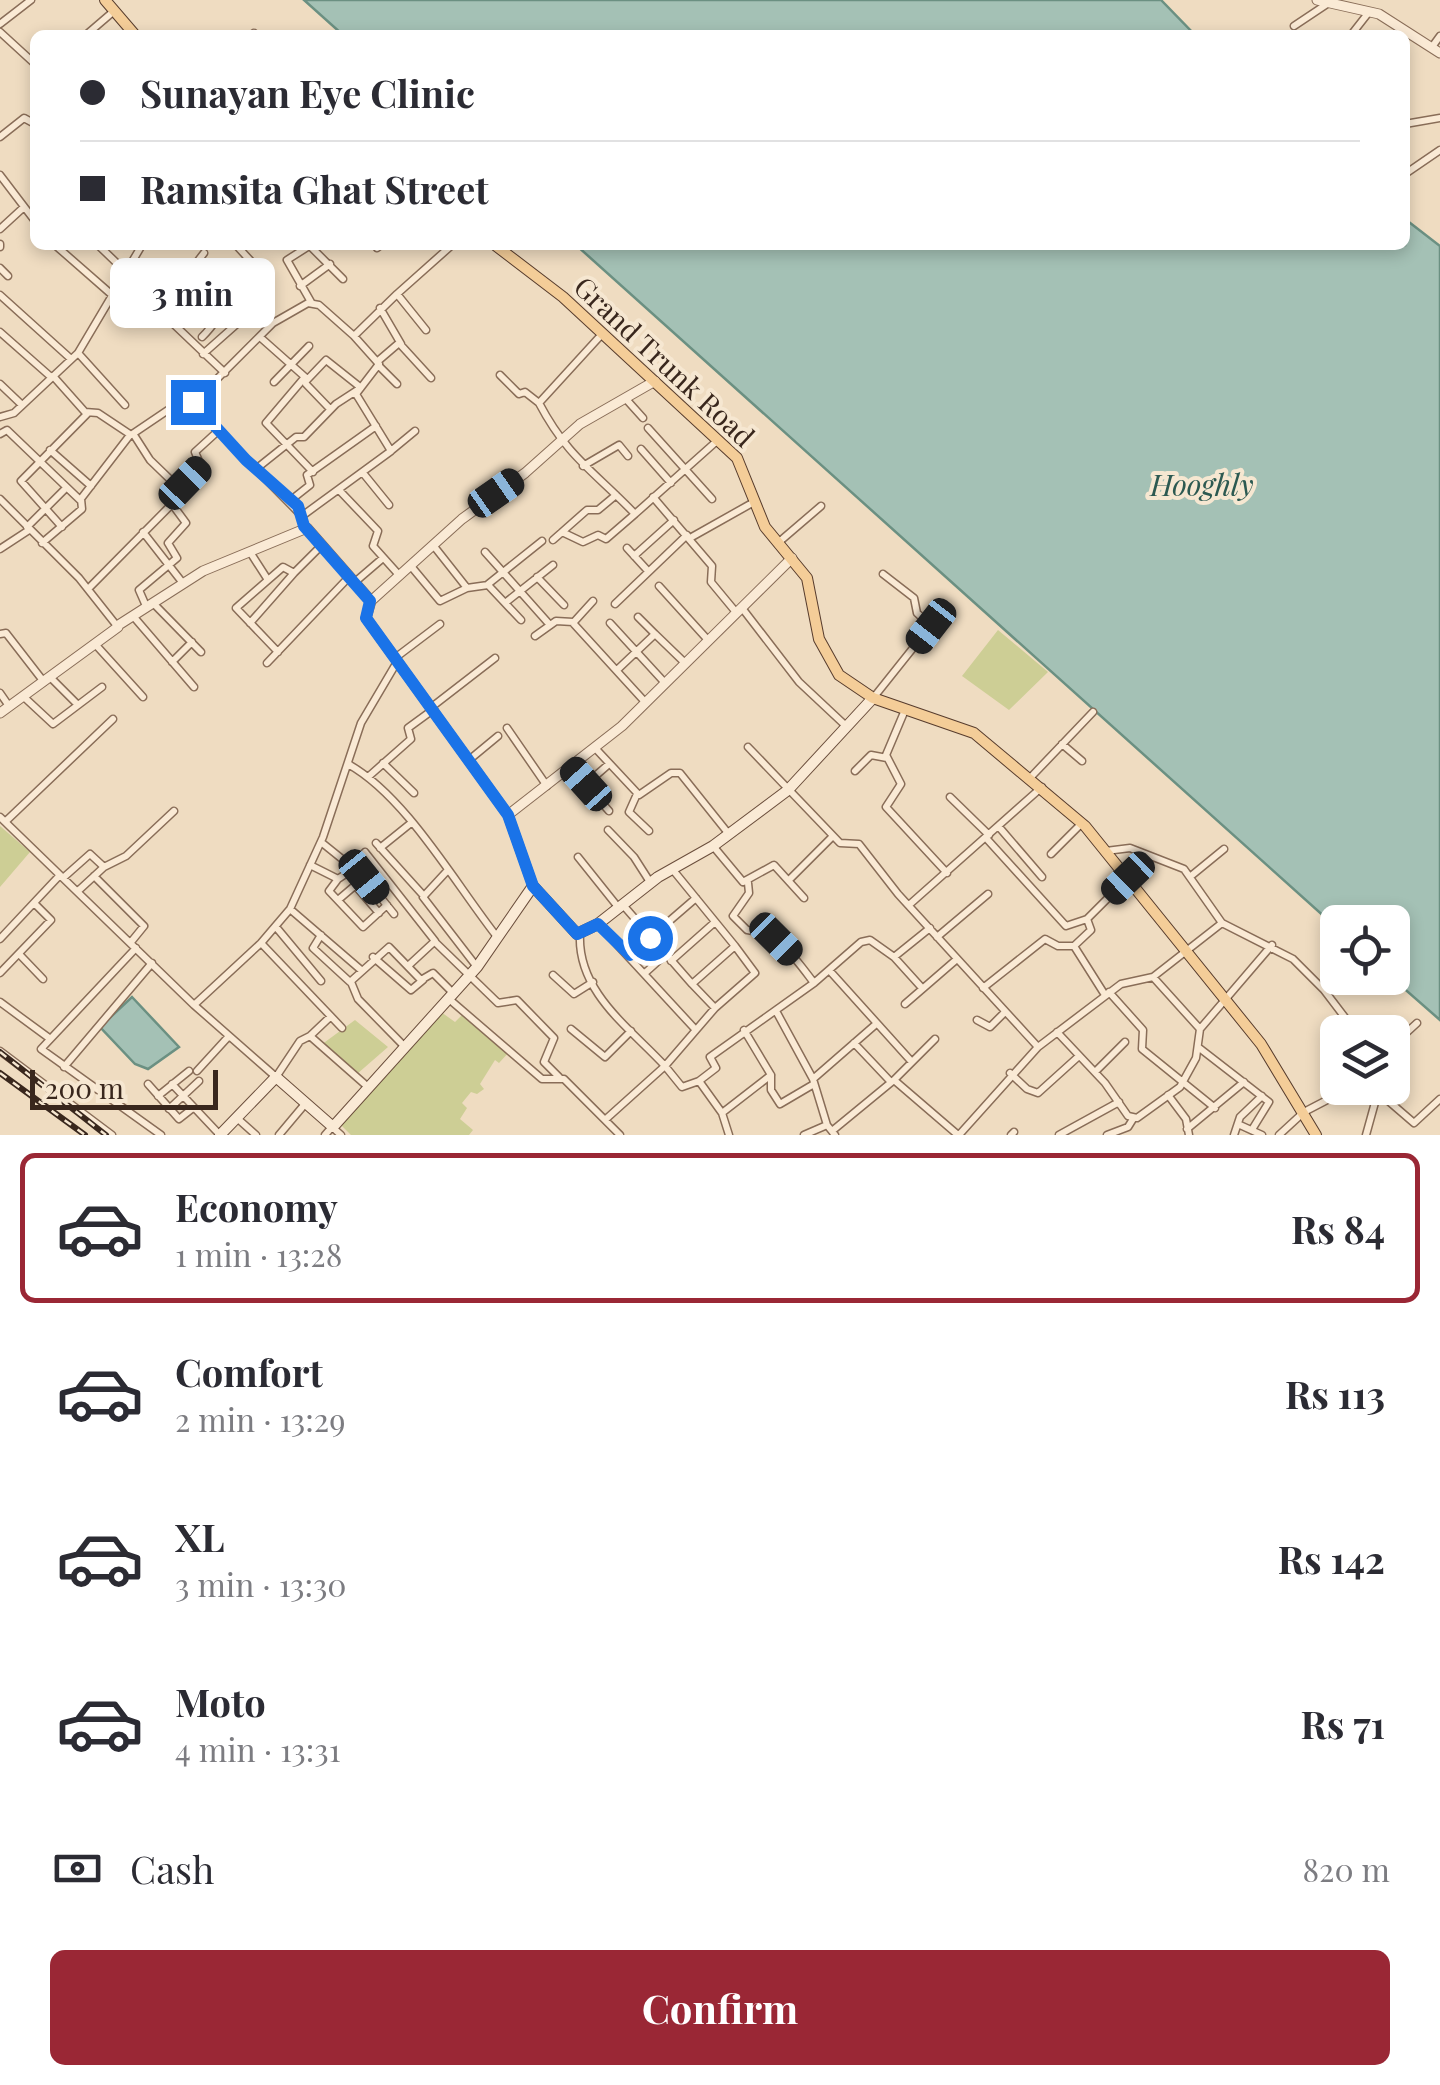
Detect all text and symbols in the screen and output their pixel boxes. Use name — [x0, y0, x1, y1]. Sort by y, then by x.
text: Sunayan Eye Clinic — [140, 67, 475, 118]
text: Ramsita Ghat Street — [140, 163, 489, 214]
callout: 3 min — [110, 257, 276, 327]
street label: Grand Trunk Road — [567, 268, 763, 454]
text: 3 min — [152, 271, 233, 314]
route end — [171, 380, 216, 425]
car — [153, 451, 217, 515]
car — [463, 464, 529, 522]
water label: Hooghly — [1149, 464, 1254, 504]
car — [901, 593, 961, 659]
car — [555, 752, 617, 816]
car — [333, 844, 395, 910]
car — [1096, 846, 1160, 910]
map controls — [1320, 905, 1410, 1105]
button: locate — [1320, 905, 1410, 995]
car — [744, 907, 808, 971]
route start — [628, 916, 673, 961]
button: layers — [1320, 1015, 1410, 1105]
scale bar — [30, 1065, 218, 1110]
text: 200 m — [45, 1069, 124, 1106]
text: Economy — [175, 1181, 338, 1232]
icon: car — [55, 1183, 145, 1273]
text: Rs 84 — [1291, 1203, 1385, 1254]
text: 1 min · 13:28 — [175, 1232, 342, 1275]
text: Comfort — [175, 1346, 323, 1397]
icon: car — [55, 1348, 145, 1438]
text: Rs 113 — [1285, 1368, 1385, 1419]
text: 2 min · 13:29 — [175, 1397, 345, 1440]
text: XL — [175, 1511, 224, 1562]
icon: car — [55, 1513, 145, 1603]
text: Rs 142 — [1278, 1533, 1385, 1584]
text: 3 min · 13:30 — [175, 1562, 347, 1605]
text: Moto — [175, 1676, 266, 1727]
icon: car — [55, 1678, 145, 1768]
text: Rs 71 — [1300, 1698, 1385, 1749]
text: 4 min · 13:31 — [175, 1727, 341, 1770]
icon: cash — [50, 1841, 105, 1896]
text: Cash — [130, 1843, 214, 1894]
text: 820 m — [1302, 1847, 1390, 1890]
button: Confirm — [50, 1950, 1390, 2065]

